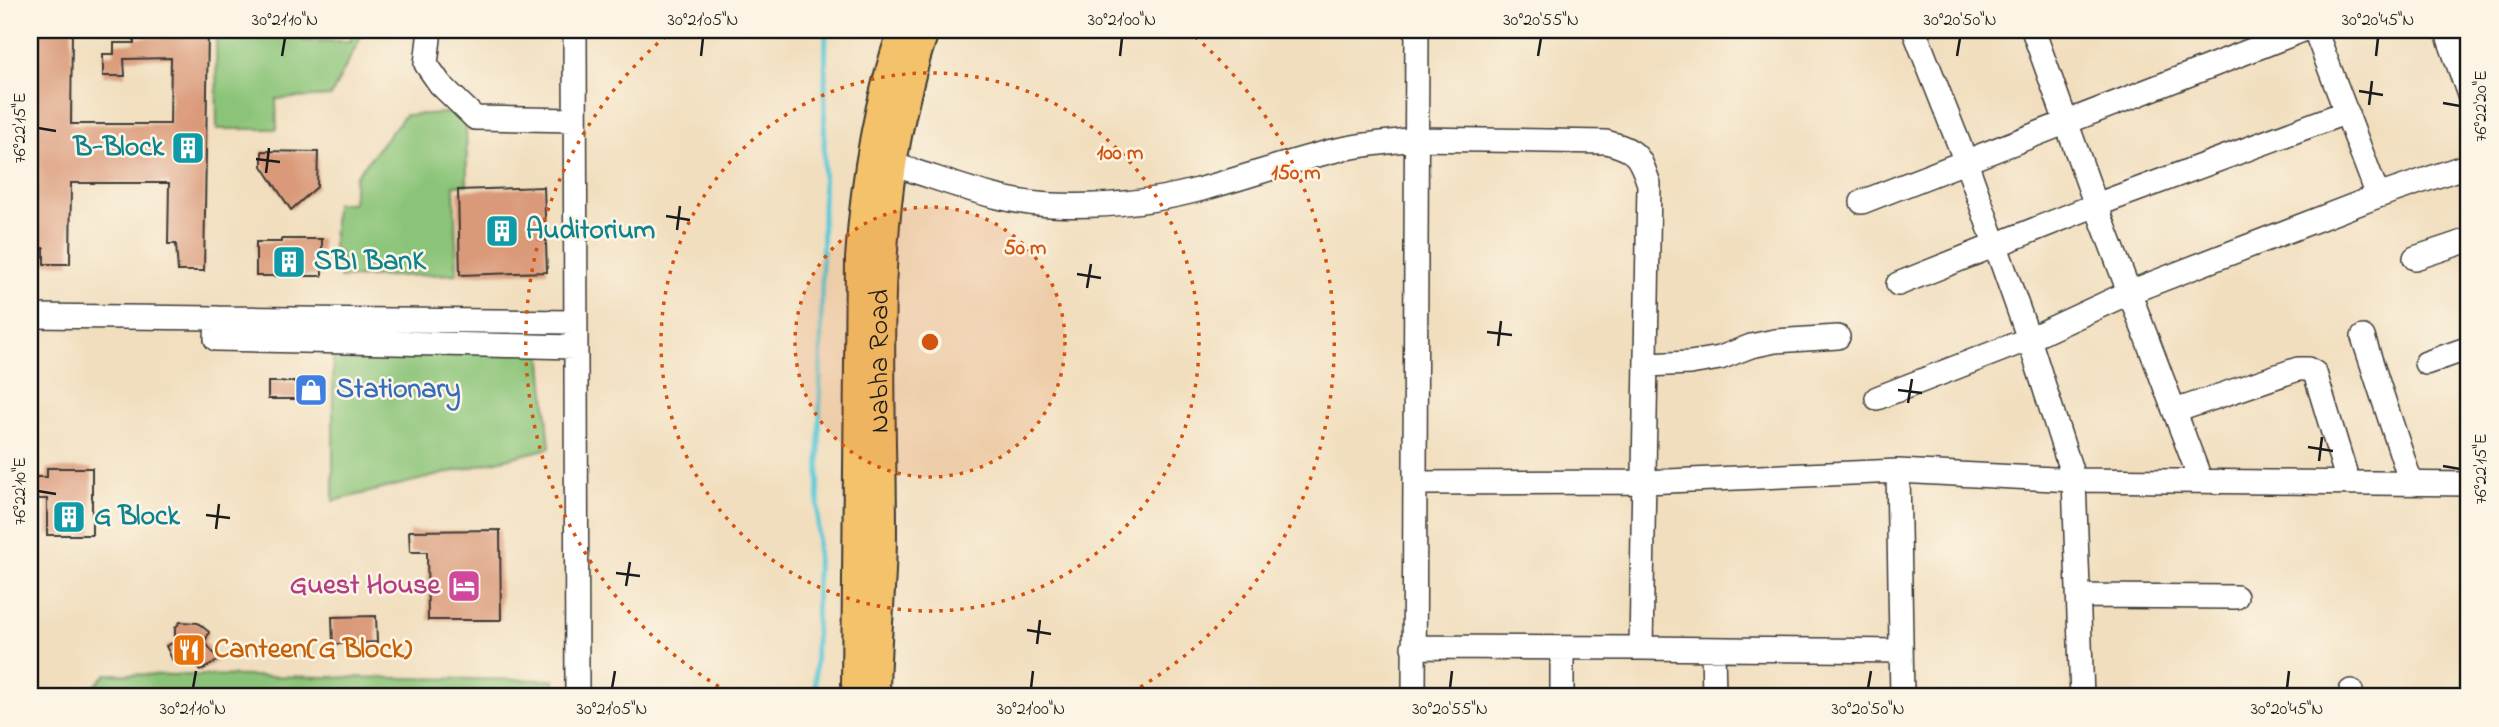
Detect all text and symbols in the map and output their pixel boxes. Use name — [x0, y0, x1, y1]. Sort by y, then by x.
text: 30°21'10"N — [252, 8, 318, 34]
text: 30°21'05"N — [667, 8, 739, 34]
text: 30°21'00"N — [1088, 8, 1156, 34]
text: 30°20'55"N — [1503, 8, 1579, 34]
text: 30°20'50"N — [1923, 8, 1997, 34]
text: 30°20'45"N — [2342, 8, 2414, 34]
text: 76°22'20"E — [2469, 70, 2495, 142]
text: 76°22'15"E — [8, 92, 34, 164]
place label: B-Block — [72, 128, 165, 169]
building icon: B-Block — [169, 129, 207, 167]
text: 100 m — [1097, 139, 1143, 169]
text: 150 m — [1271, 159, 1321, 189]
place label: Auditorium — [526, 211, 656, 252]
building icon: Auditorium — [483, 212, 521, 250]
text: 50 m — [1004, 234, 1046, 264]
place label: SBI BanK — [314, 242, 427, 283]
building icon: SBI BanK — [270, 243, 308, 281]
street label: Nabha Road — [860, 288, 902, 434]
centre of rings — [918, 330, 942, 354]
place label: Stationary — [336, 370, 461, 411]
shop icon: Stationary — [292, 371, 330, 409]
text: 76°22'15"E — [2469, 433, 2495, 505]
text: 76°22'10"E — [8, 457, 34, 525]
place label: G Block — [94, 497, 180, 538]
building icon: G Block — [50, 498, 88, 536]
place label: Guest House — [290, 566, 441, 607]
hotel icon: Guest House — [445, 567, 483, 605]
place label: Canteen(G Block) — [214, 630, 413, 671]
restaurant icon: Canteen(G Block) — [170, 631, 208, 669]
text: 30°21'10"N — [160, 697, 226, 723]
text: 30°21'05"N — [576, 697, 648, 723]
text: 30°21'00"N — [997, 697, 1065, 723]
text: 30°20'55"N — [1412, 697, 1488, 723]
text: 30°20'50"N — [1831, 697, 1905, 723]
text: 30°20'45"N — [2251, 697, 2323, 723]

